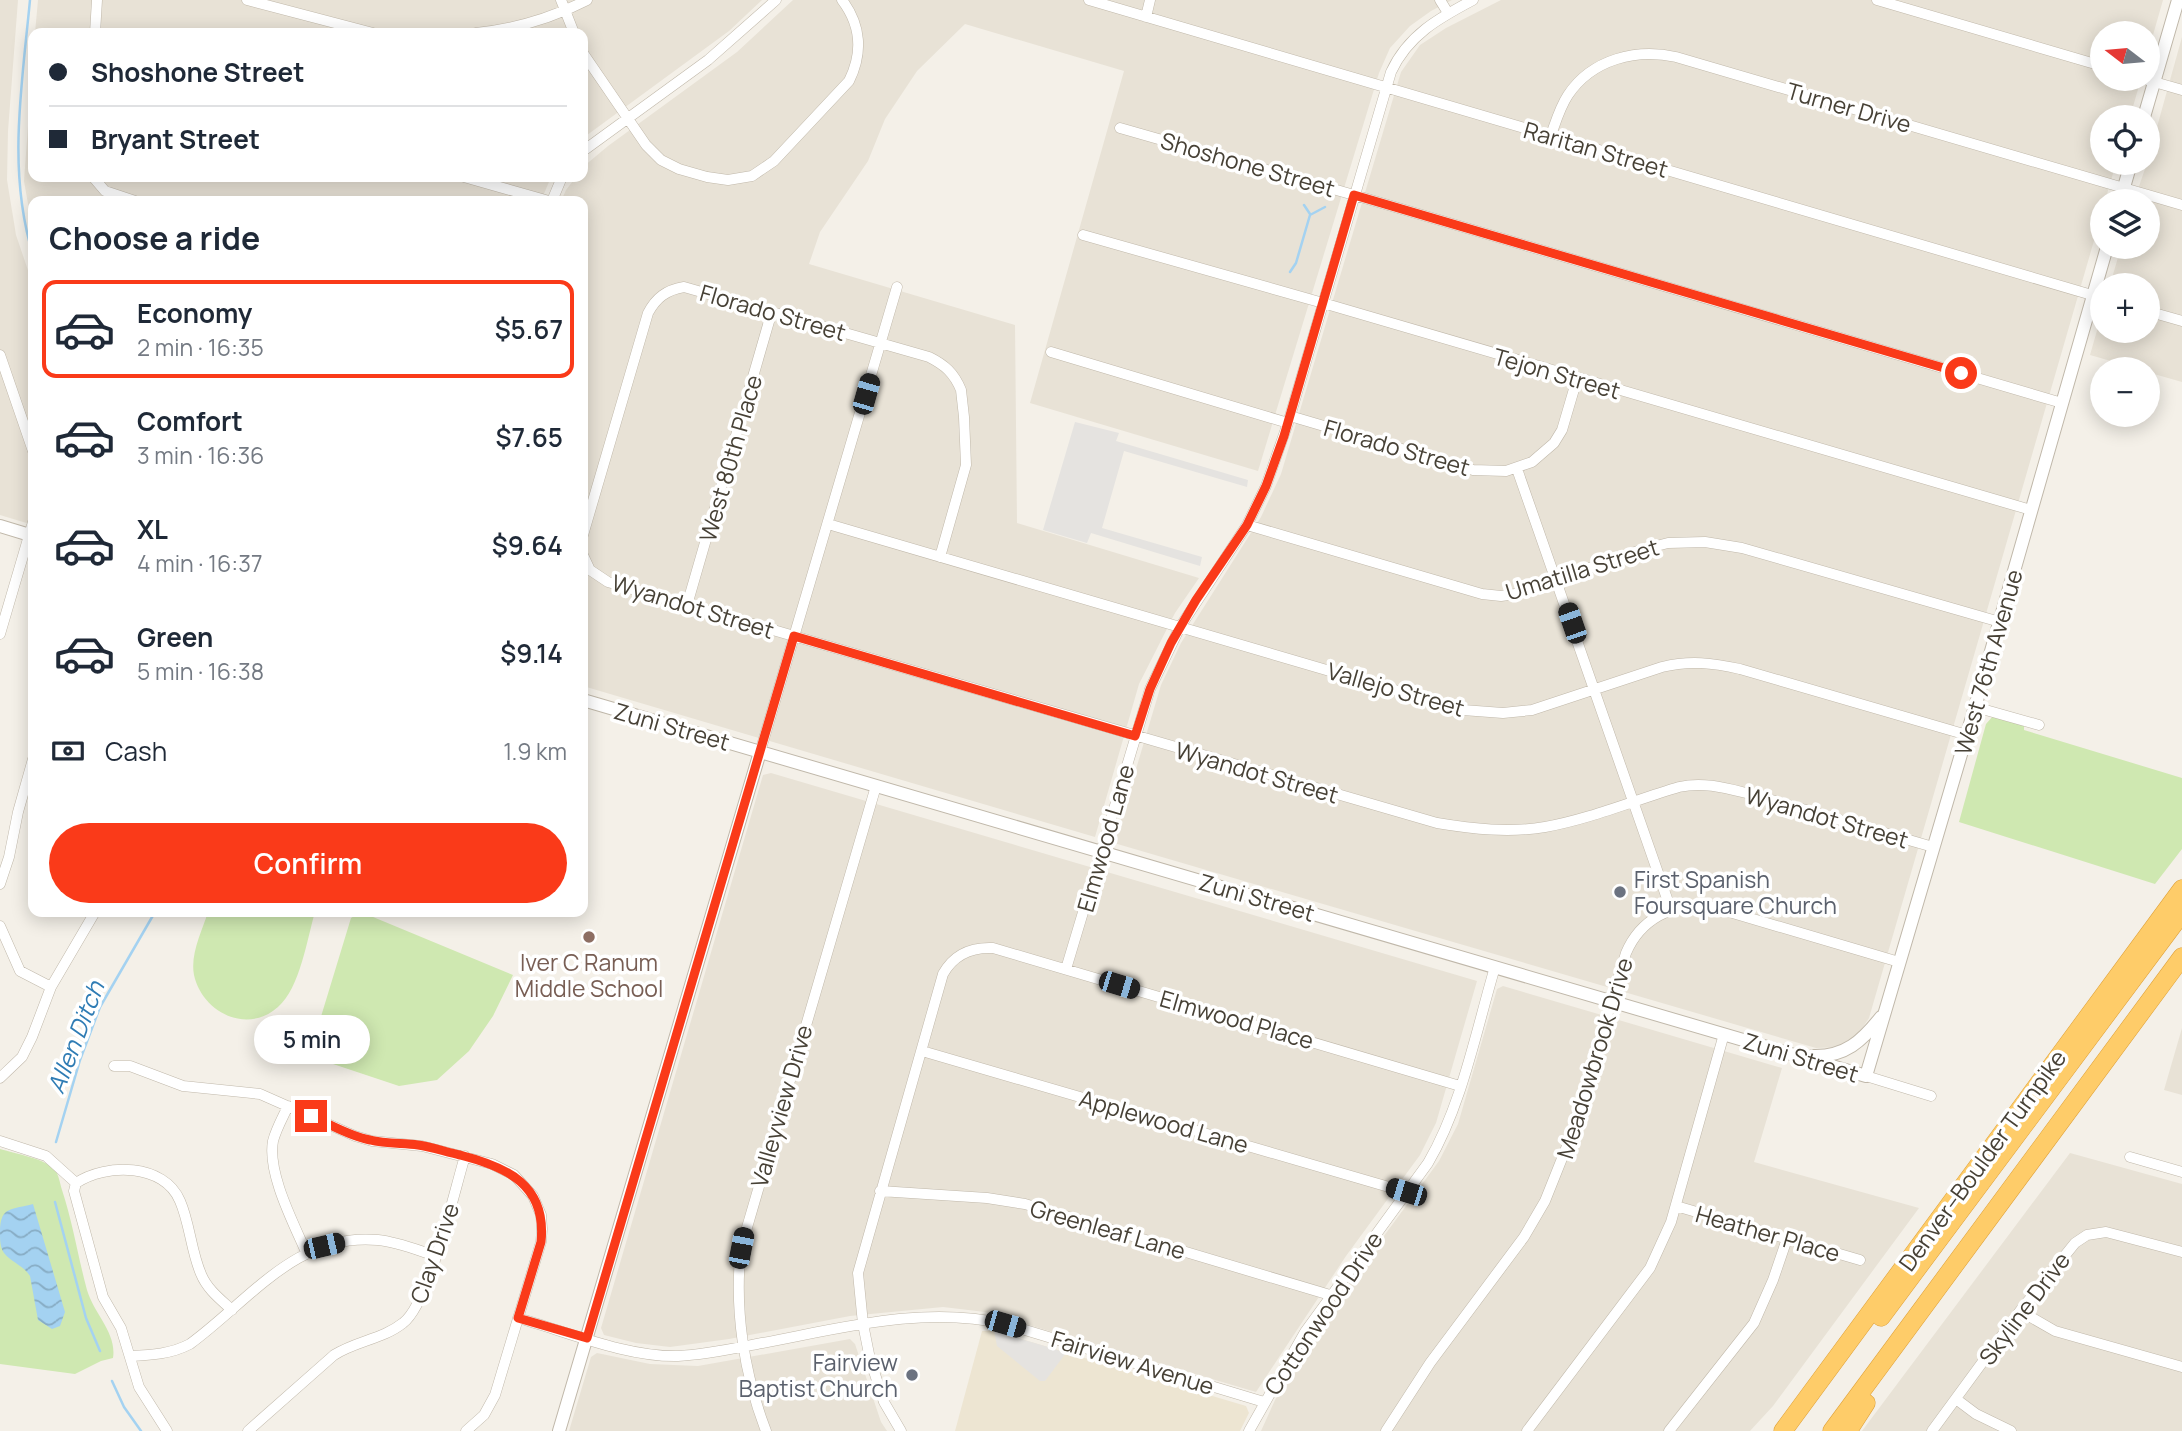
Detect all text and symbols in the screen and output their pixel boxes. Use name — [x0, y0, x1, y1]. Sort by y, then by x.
north arrow — [2090, 21, 2160, 91]
map controls — [2090, 21, 2160, 427]
text: Shoshone Street — [91, 54, 304, 90]
street label: Turner Drive — [1783, 74, 1915, 140]
button: locate — [2090, 105, 2160, 175]
street label: Raritan Street — [1520, 113, 1672, 185]
text: Bryant Street — [91, 121, 260, 157]
street label: Shoshone Street — [1157, 124, 1339, 204]
button: layers — [2090, 189, 2160, 259]
text: Choose a ride — [49, 216, 260, 260]
button: + — [2090, 273, 2160, 343]
street label: Florado Street — [696, 276, 850, 348]
text: Economy — [137, 295, 252, 331]
icon: car — [53, 298, 116, 361]
text: $5.67 — [495, 311, 563, 347]
text: 2 min · 16:35 — [137, 331, 264, 363]
street label: Tejon Street — [1490, 340, 1624, 406]
route start — [1945, 357, 1977, 389]
button: − — [2090, 357, 2160, 427]
street label: West 80th Place — [691, 371, 769, 545]
car — [851, 371, 882, 417]
text: Comfort — [137, 403, 243, 439]
icon: car — [53, 406, 116, 469]
street label: Florado Street — [1320, 411, 1474, 483]
text: $7.65 — [495, 419, 563, 455]
text: 3 min · 16:36 — [137, 439, 264, 471]
text: XL — [137, 511, 168, 547]
icon: car — [53, 514, 116, 577]
text: $9.64 — [492, 527, 563, 563]
street label: Umatilla Street — [1501, 531, 1663, 607]
text: 4 min · 16:37 — [137, 547, 263, 579]
street label: Wyandot Street — [608, 566, 778, 646]
street label: West 76th Avenue — [1946, 566, 2030, 758]
car — [1556, 600, 1589, 646]
text: Green — [137, 619, 213, 655]
icon: car — [53, 622, 116, 685]
text: $9.14 — [500, 635, 563, 671]
street label: Vallejo Street — [1324, 654, 1468, 724]
text: 5 min · 16:38 — [137, 655, 264, 687]
street label: Zuni Street — [610, 694, 734, 758]
icon: cash — [49, 732, 87, 770]
text: Cash — [105, 733, 167, 769]
street label: Wyandot Street — [1172, 733, 1342, 811]
text: 1.9 km — [503, 735, 567, 767]
street label: Elmwood Lane — [1069, 760, 1141, 916]
street label: Wyandot Street — [1742, 778, 1912, 856]
button: Confirm — [49, 823, 567, 903]
place label: First Spanish Foursquare Church — [1634, 863, 1837, 921]
street label: Zuni Street — [1195, 865, 1319, 929]
marker: First Spanish Foursquare Church — [1612, 884, 1628, 900]
marker: Iver C Ranum Middle School — [581, 929, 597, 945]
place label: Iver C Ranum Middle School — [515, 946, 663, 1004]
street label: Meadowbrook Drive — [1548, 954, 1640, 1162]
car — [1096, 969, 1143, 1001]
water label: Allen Ditch — [39, 976, 112, 1098]
street label: Elmwood Place — [1156, 982, 1318, 1056]
callout: 5 min — [253, 1014, 369, 1064]
street label: Valleyview Drive — [742, 1021, 820, 1191]
text: 5 min — [283, 1023, 341, 1055]
street label: Zuni Street — [1739, 1024, 1863, 1090]
street label: Denver–Boulder Turnpike — [1891, 1043, 2073, 1277]
street label: Applewood Lane — [1076, 1082, 1252, 1160]
route end — [295, 1100, 327, 1132]
car — [1383, 1176, 1430, 1208]
street label: Greenleaf Lane — [1027, 1192, 1189, 1266]
street label: Heather Place — [1692, 1197, 1844, 1269]
street label: Clay Drive — [402, 1198, 466, 1308]
car — [727, 1225, 756, 1271]
street label: Cottonwood Drive — [1256, 1225, 1390, 1401]
car — [302, 1231, 347, 1261]
street label: Skyline Drive — [1971, 1245, 2077, 1371]
car — [982, 1308, 1029, 1340]
street label: Fairview Avenue — [1048, 1322, 1218, 1402]
place label: Fairview Baptist Church — [739, 1346, 898, 1404]
marker: Fairview Baptist Church — [904, 1367, 920, 1383]

